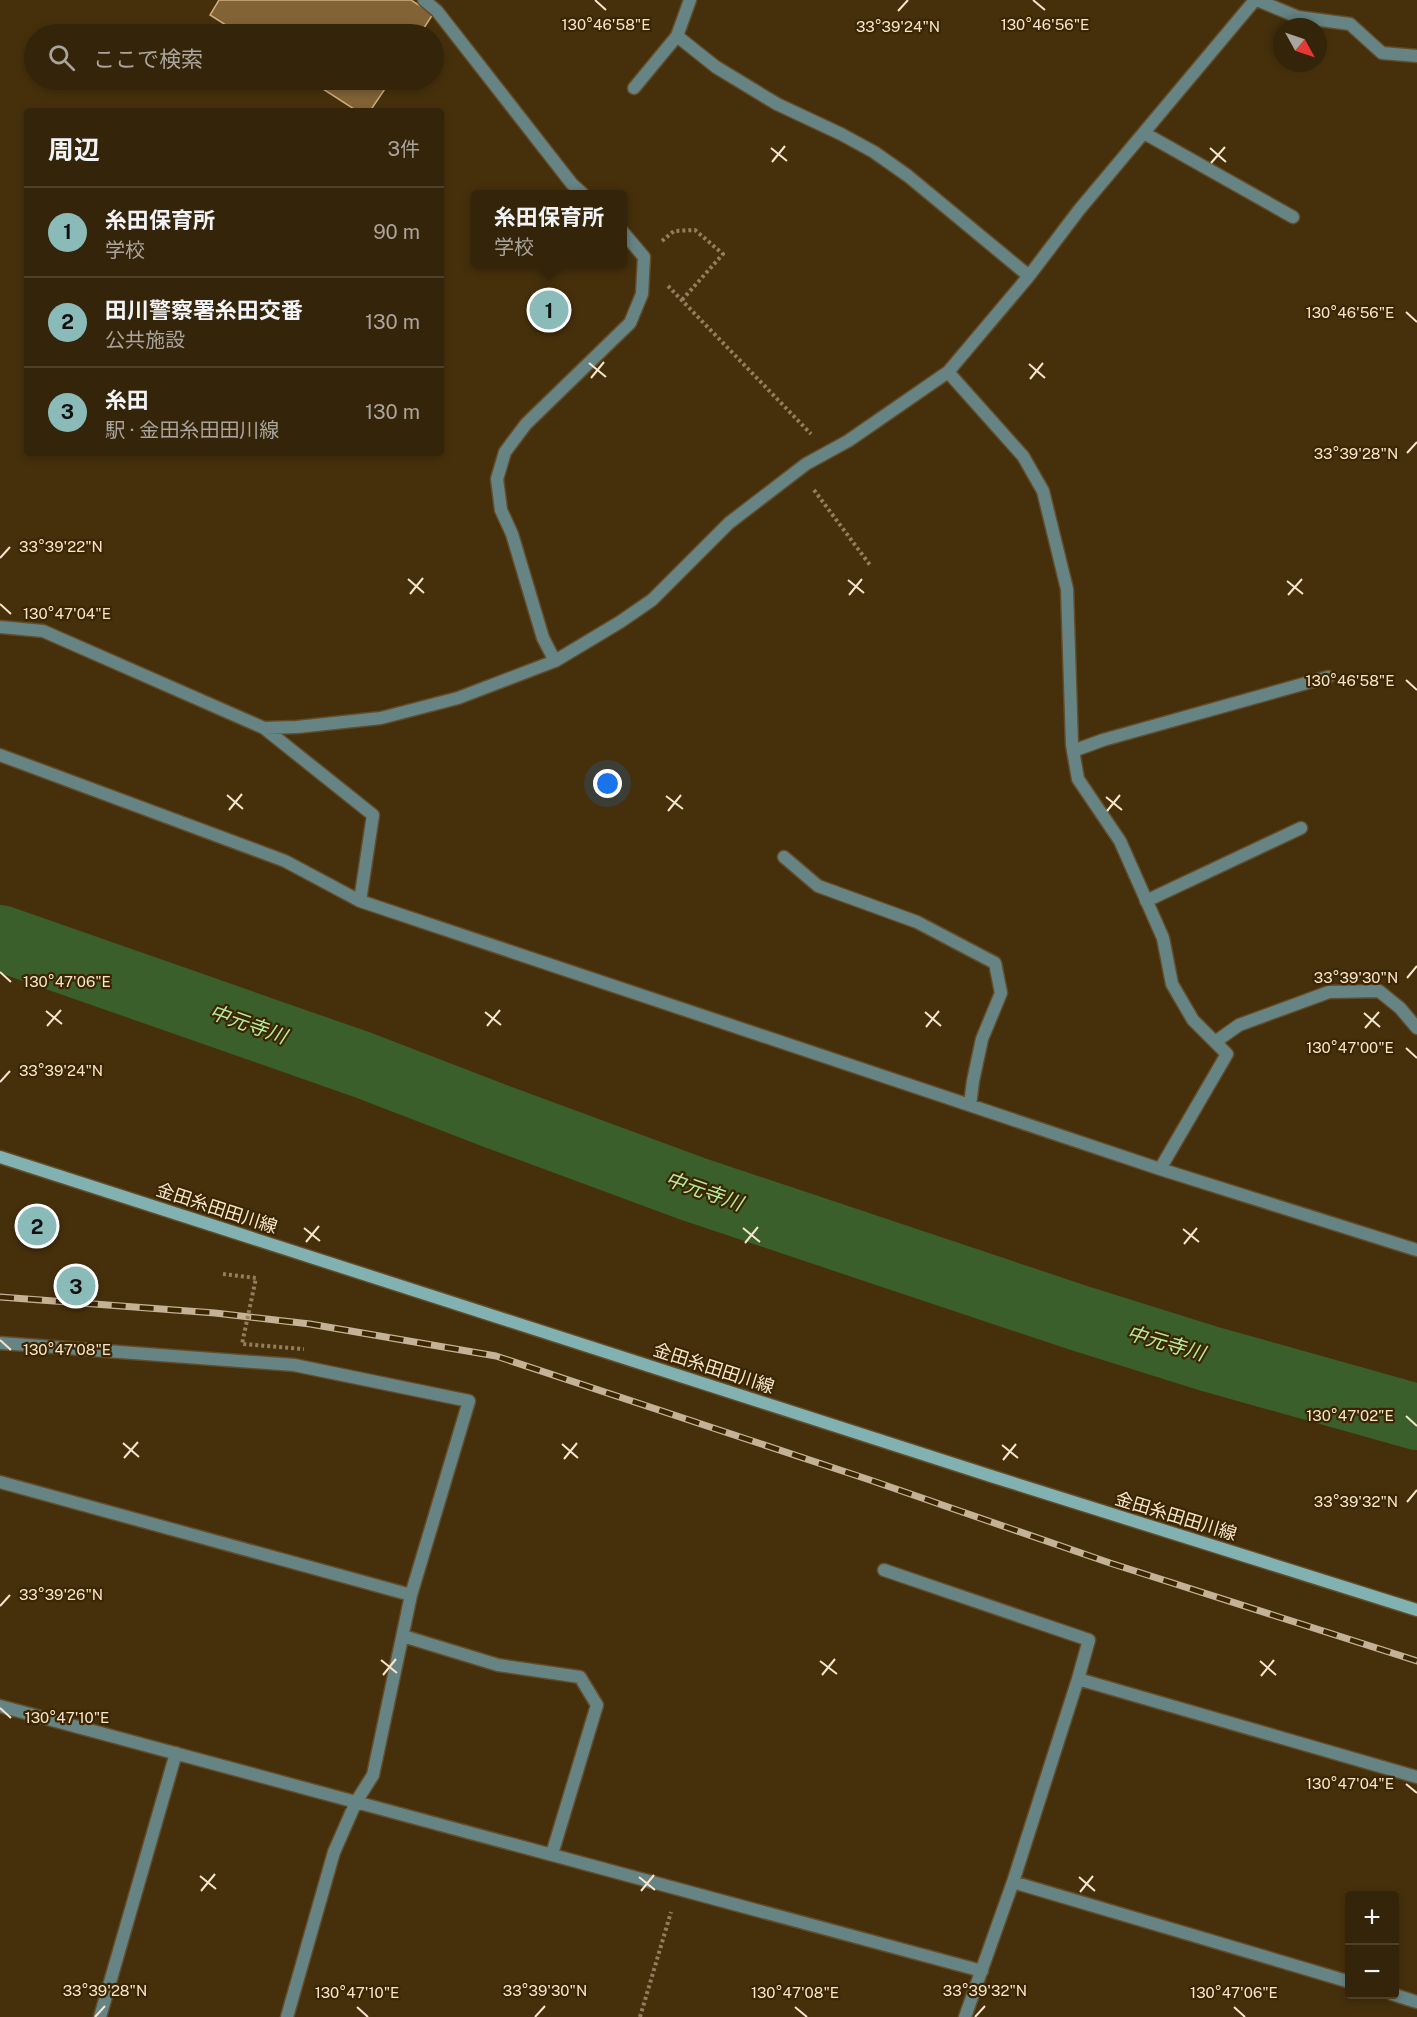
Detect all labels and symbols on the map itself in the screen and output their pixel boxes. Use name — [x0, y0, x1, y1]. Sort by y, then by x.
text: 130°46'58"E — [561, 16, 651, 33]
text: 130°46'56"E — [1001, 16, 1089, 33]
text: 33°39'24"N — [856, 18, 940, 35]
north arrow — [1273, 18, 1327, 72]
pin: 1 — [530, 288, 568, 332]
text: 130°46'56"E — [1306, 304, 1394, 321]
text: 33°39'28"N — [1314, 445, 1398, 462]
text: 33°39'22"N — [19, 538, 103, 555]
text: 130°47'04"E — [23, 605, 111, 622]
text: 130°46'58"E — [1305, 672, 1395, 689]
your location — [593, 769, 622, 798]
text: 33°39'30"N — [1314, 969, 1398, 986]
text: 130°47'06"E — [23, 973, 111, 990]
water label: 中元寺川 — [206, 1000, 292, 1049]
text: 130°47'00"E — [1306, 1039, 1394, 1056]
text: 33°39'24"N — [19, 1062, 103, 1079]
water label: 中元寺川 — [662, 1167, 748, 1216]
street label: 金田糸田田川線 — [154, 1179, 280, 1237]
pin: 2 — [18, 1204, 57, 1248]
pin: 3 — [56, 1264, 96, 1308]
water label: 中元寺川 — [1124, 1320, 1210, 1366]
street label: 金田糸田田川線 — [651, 1339, 777, 1397]
text: 130°47'08"E — [23, 1341, 111, 1358]
text: 130°47'02"E — [1306, 1407, 1394, 1424]
street label: 金田糸田田川線 — [1113, 1488, 1239, 1544]
text: 33°39'32"N — [1314, 1493, 1398, 1510]
text: 33°39'26"N — [19, 1586, 103, 1603]
text: 130°47'10"E — [25, 1709, 109, 1726]
text: 130°47'04"E — [1306, 1775, 1394, 1792]
text: 33°39'28"N — [63, 1982, 147, 1999]
text: 33°39'30"N — [503, 1982, 587, 1999]
text: 33°39'32"N — [943, 1982, 1027, 1999]
text: 130°47'10"E — [315, 1984, 399, 2001]
text: 130°47'08"E — [751, 1984, 839, 2001]
text: 130°47'06"E — [1190, 1984, 1278, 2001]

